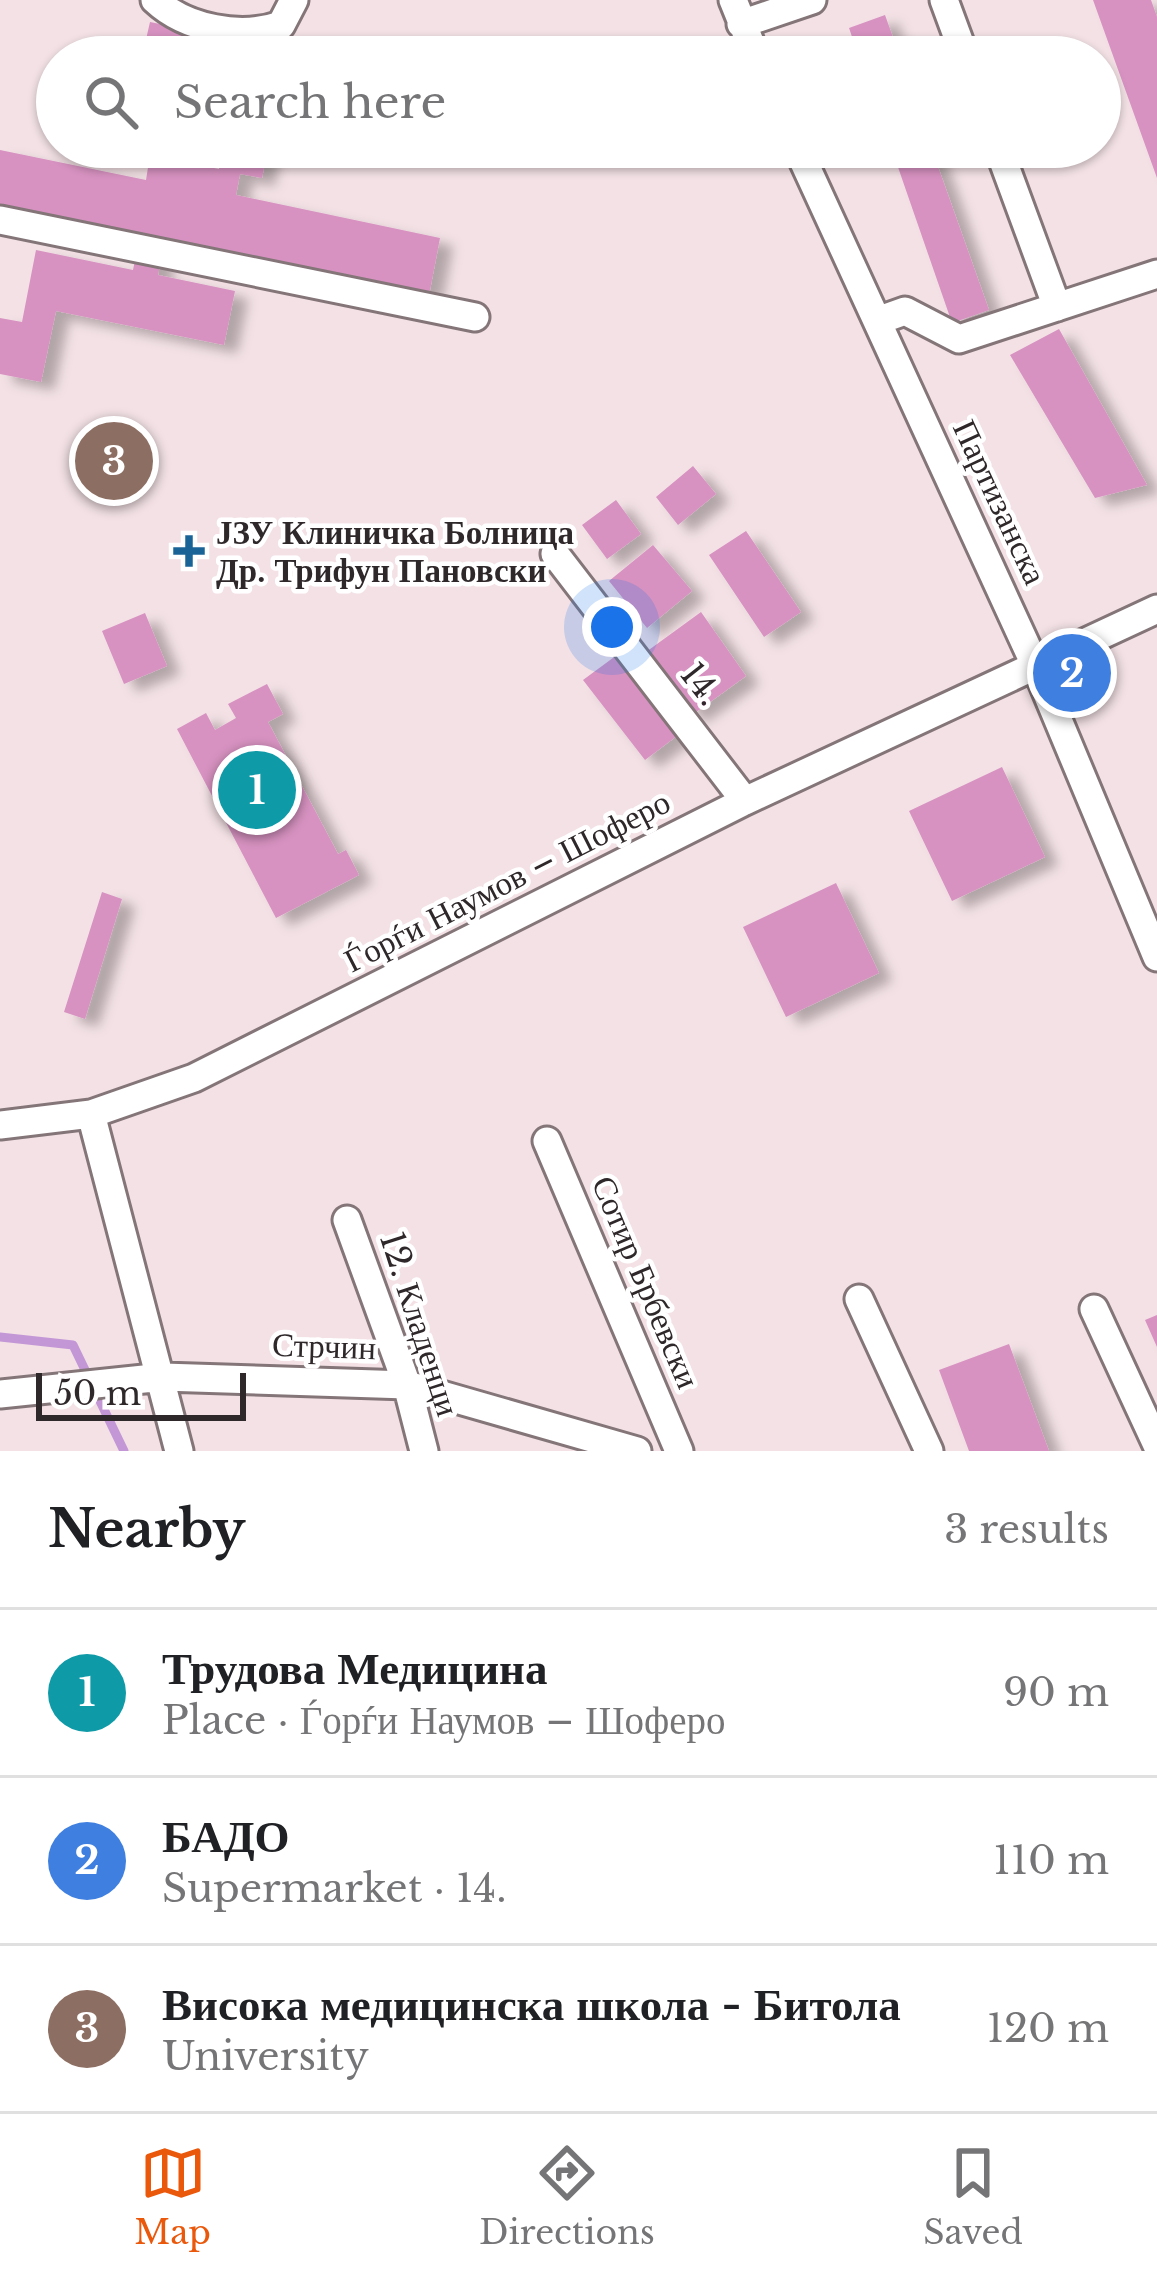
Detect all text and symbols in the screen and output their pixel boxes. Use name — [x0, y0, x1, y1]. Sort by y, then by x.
search box — [36, 36, 1121, 168]
icon: search — [78, 69, 144, 135]
text: Search here — [174, 74, 446, 130]
street label: Партизанска — [944, 413, 1056, 591]
pin: 3 — [75, 416, 153, 506]
place label: ЈЗУ Клиничка Болница Др. Трифун Пановски — [216, 512, 574, 591]
marker: ЈЗУ Клиничка Болница Др. Трифун Пановски — [173, 535, 205, 567]
your location — [582, 597, 642, 657]
pin: 2 — [1033, 628, 1111, 718]
street label: 14. — [672, 655, 730, 713]
pin: 1 — [218, 745, 296, 835]
street label: Ѓорѓи Наумов – Шоферо — [337, 781, 677, 981]
street label: Сотир Брбевски — [583, 1170, 709, 1394]
street label: 12. Кладенци — [371, 1227, 469, 1421]
street label: Стрчин — [271, 1324, 377, 1368]
scale bar — [36, 1367, 246, 1420]
text: 50 m — [54, 1373, 141, 1414]
text: Nearby — [48, 1498, 245, 1561]
text: 3 results — [944, 1505, 1109, 1554]
text: Трудова Медицина — [162, 1640, 548, 1696]
text: 1 — [78, 1668, 96, 1717]
text: 90 m — [1003, 1668, 1109, 1717]
text: Place · Ѓорѓи Наумов – Шоферо — [162, 1696, 726, 1745]
text: БАДО — [162, 1808, 290, 1864]
text: 2 — [74, 1836, 100, 1885]
text: 110 m — [993, 1836, 1109, 1885]
text: Supermarket · 14. — [162, 1864, 507, 1913]
text: Висока медицинска школа - Битола — [162, 1976, 901, 2032]
text: 3 — [75, 2004, 99, 2053]
text: 120 m — [987, 2004, 1109, 2053]
text: University — [162, 2032, 369, 2081]
tab: Map — [134, 2140, 211, 2253]
tab: Directions — [479, 2140, 655, 2253]
tab: Saved — [923, 2140, 1023, 2253]

